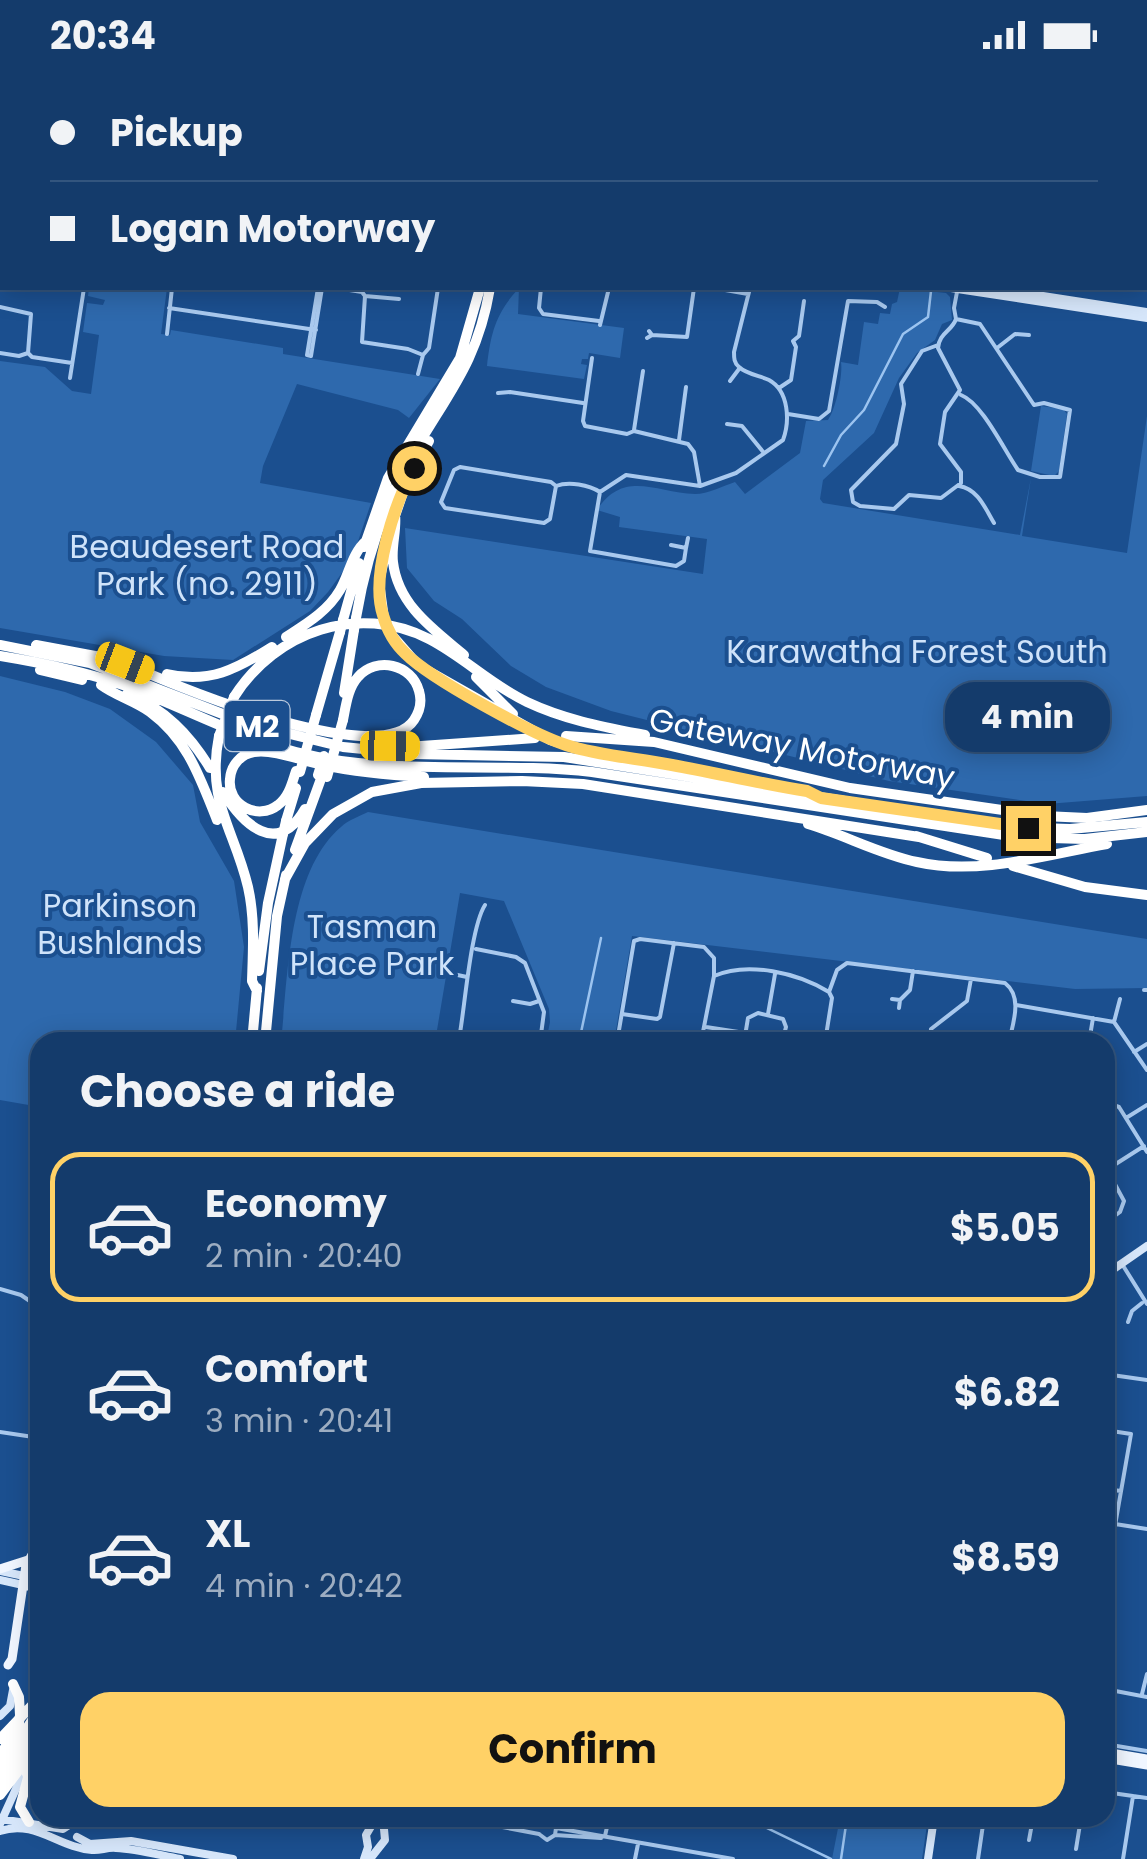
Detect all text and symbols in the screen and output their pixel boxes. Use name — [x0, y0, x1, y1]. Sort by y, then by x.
text: 20:34 — [50, 9, 156, 62]
text: Pickup — [110, 106, 243, 159]
text: Logan Motorway — [110, 202, 435, 255]
route start — [392, 446, 437, 491]
park label: Beaudesert Road Park (no. 2911) — [70, 524, 344, 606]
park label: Karawatha Forest South — [726, 629, 1108, 674]
car — [92, 638, 158, 688]
callout: 4 min — [946, 683, 1110, 753]
text: 4 min — [981, 694, 1074, 739]
street label: Gateway Motorway — [645, 696, 959, 800]
road number: M2 — [224, 701, 290, 751]
car — [360, 730, 420, 762]
route end — [1006, 806, 1051, 851]
park label: Parkinson Bushlands — [37, 883, 203, 965]
park label: Tasman Place Park — [290, 904, 455, 986]
text: Choose a ride — [80, 1060, 395, 1123]
text: Economy — [205, 1177, 387, 1230]
icon: car — [85, 1182, 175, 1272]
text: $5.05 — [950, 1201, 1060, 1254]
text: 2 min · 20:40 — [205, 1233, 403, 1278]
text: Comfort — [205, 1342, 368, 1395]
icon: car — [85, 1347, 175, 1437]
text: $6.82 — [954, 1366, 1060, 1419]
text: 3 min · 20:41 — [205, 1398, 393, 1443]
text: XL — [205, 1507, 250, 1560]
icon: car — [85, 1512, 175, 1602]
text: $8.59 — [952, 1531, 1060, 1584]
text: 4 min · 20:42 — [205, 1563, 403, 1608]
button: Confirm — [80, 1692, 1065, 1807]

